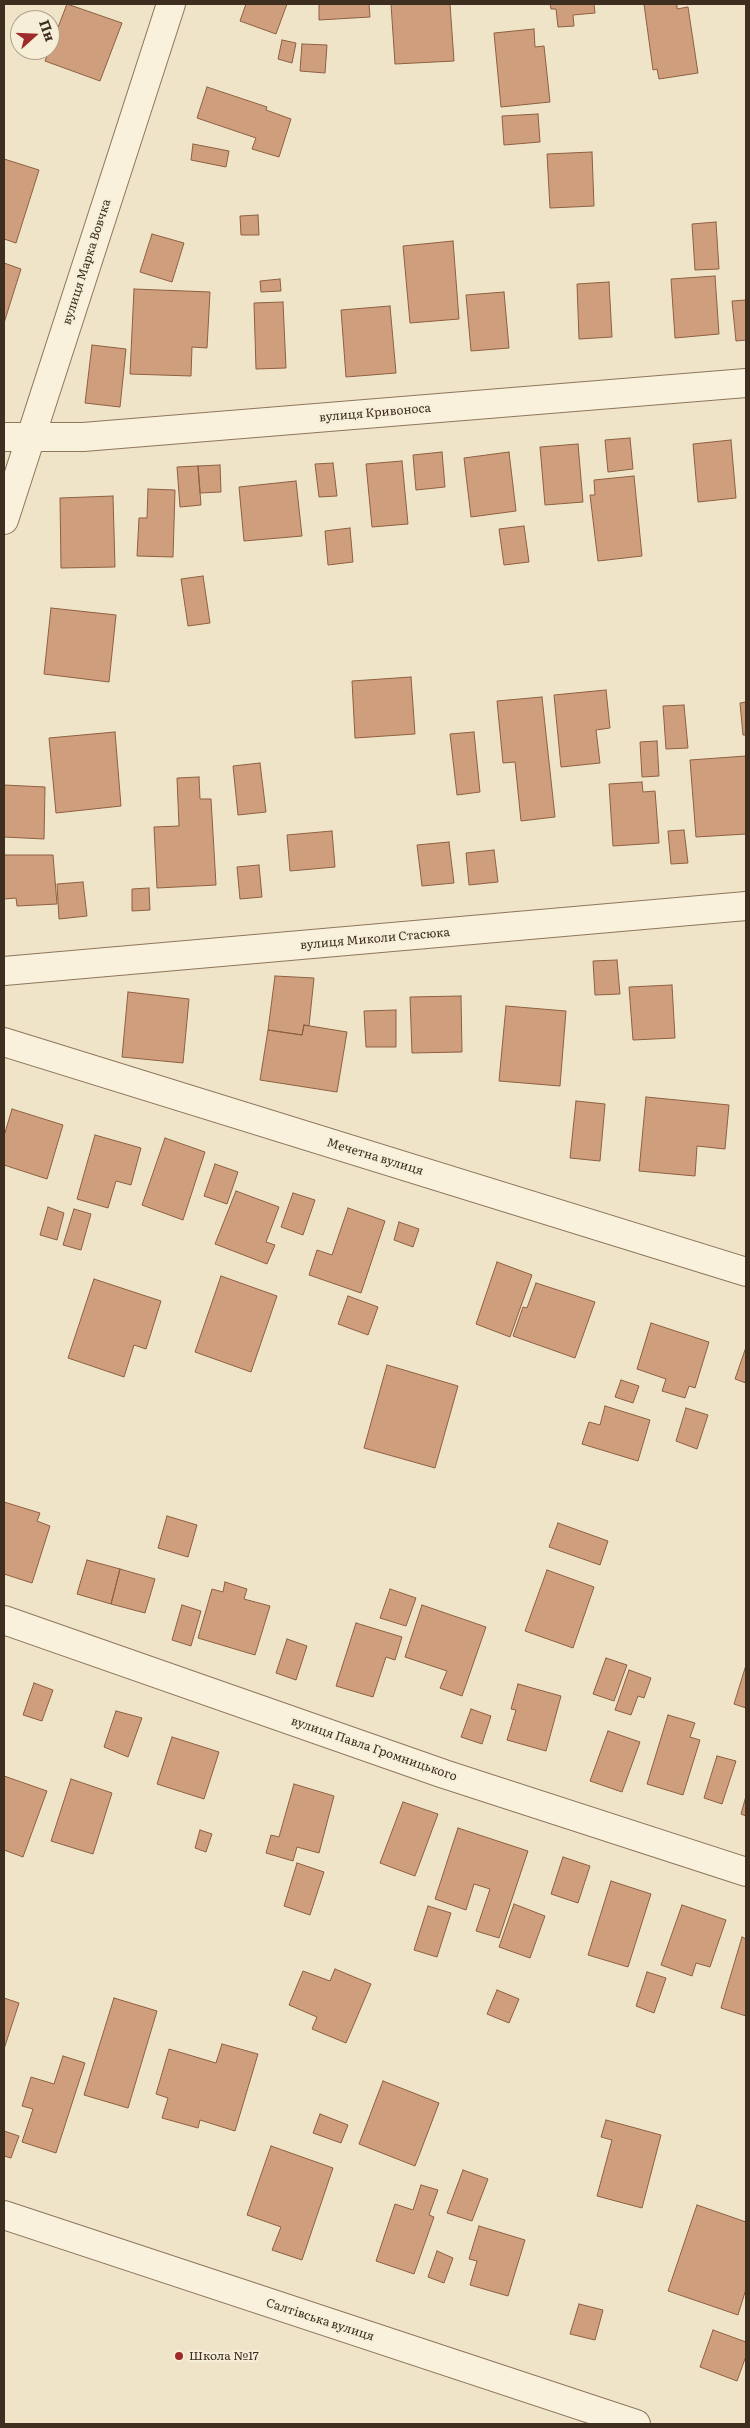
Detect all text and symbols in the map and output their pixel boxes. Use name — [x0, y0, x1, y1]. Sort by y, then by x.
north arrow — [10, 10, 60, 60]
text: Пн — [35, 17, 61, 44]
street label: вулиця Марка Вовчка — [60, 197, 114, 327]
street label: вулиця Кривоноса — [318, 401, 432, 425]
street label: вулиця Миколи Стасюка — [299, 925, 451, 953]
street label: Мечетна вулиця — [325, 1135, 425, 1179]
street label: вулиця Павла Громницького — [289, 1714, 459, 1784]
street label: Салтівська вулиця — [264, 2296, 376, 2344]
place label: Школа №17 — [189, 2349, 259, 2363]
marker: Школа №17 — [173, 2350, 185, 2362]

